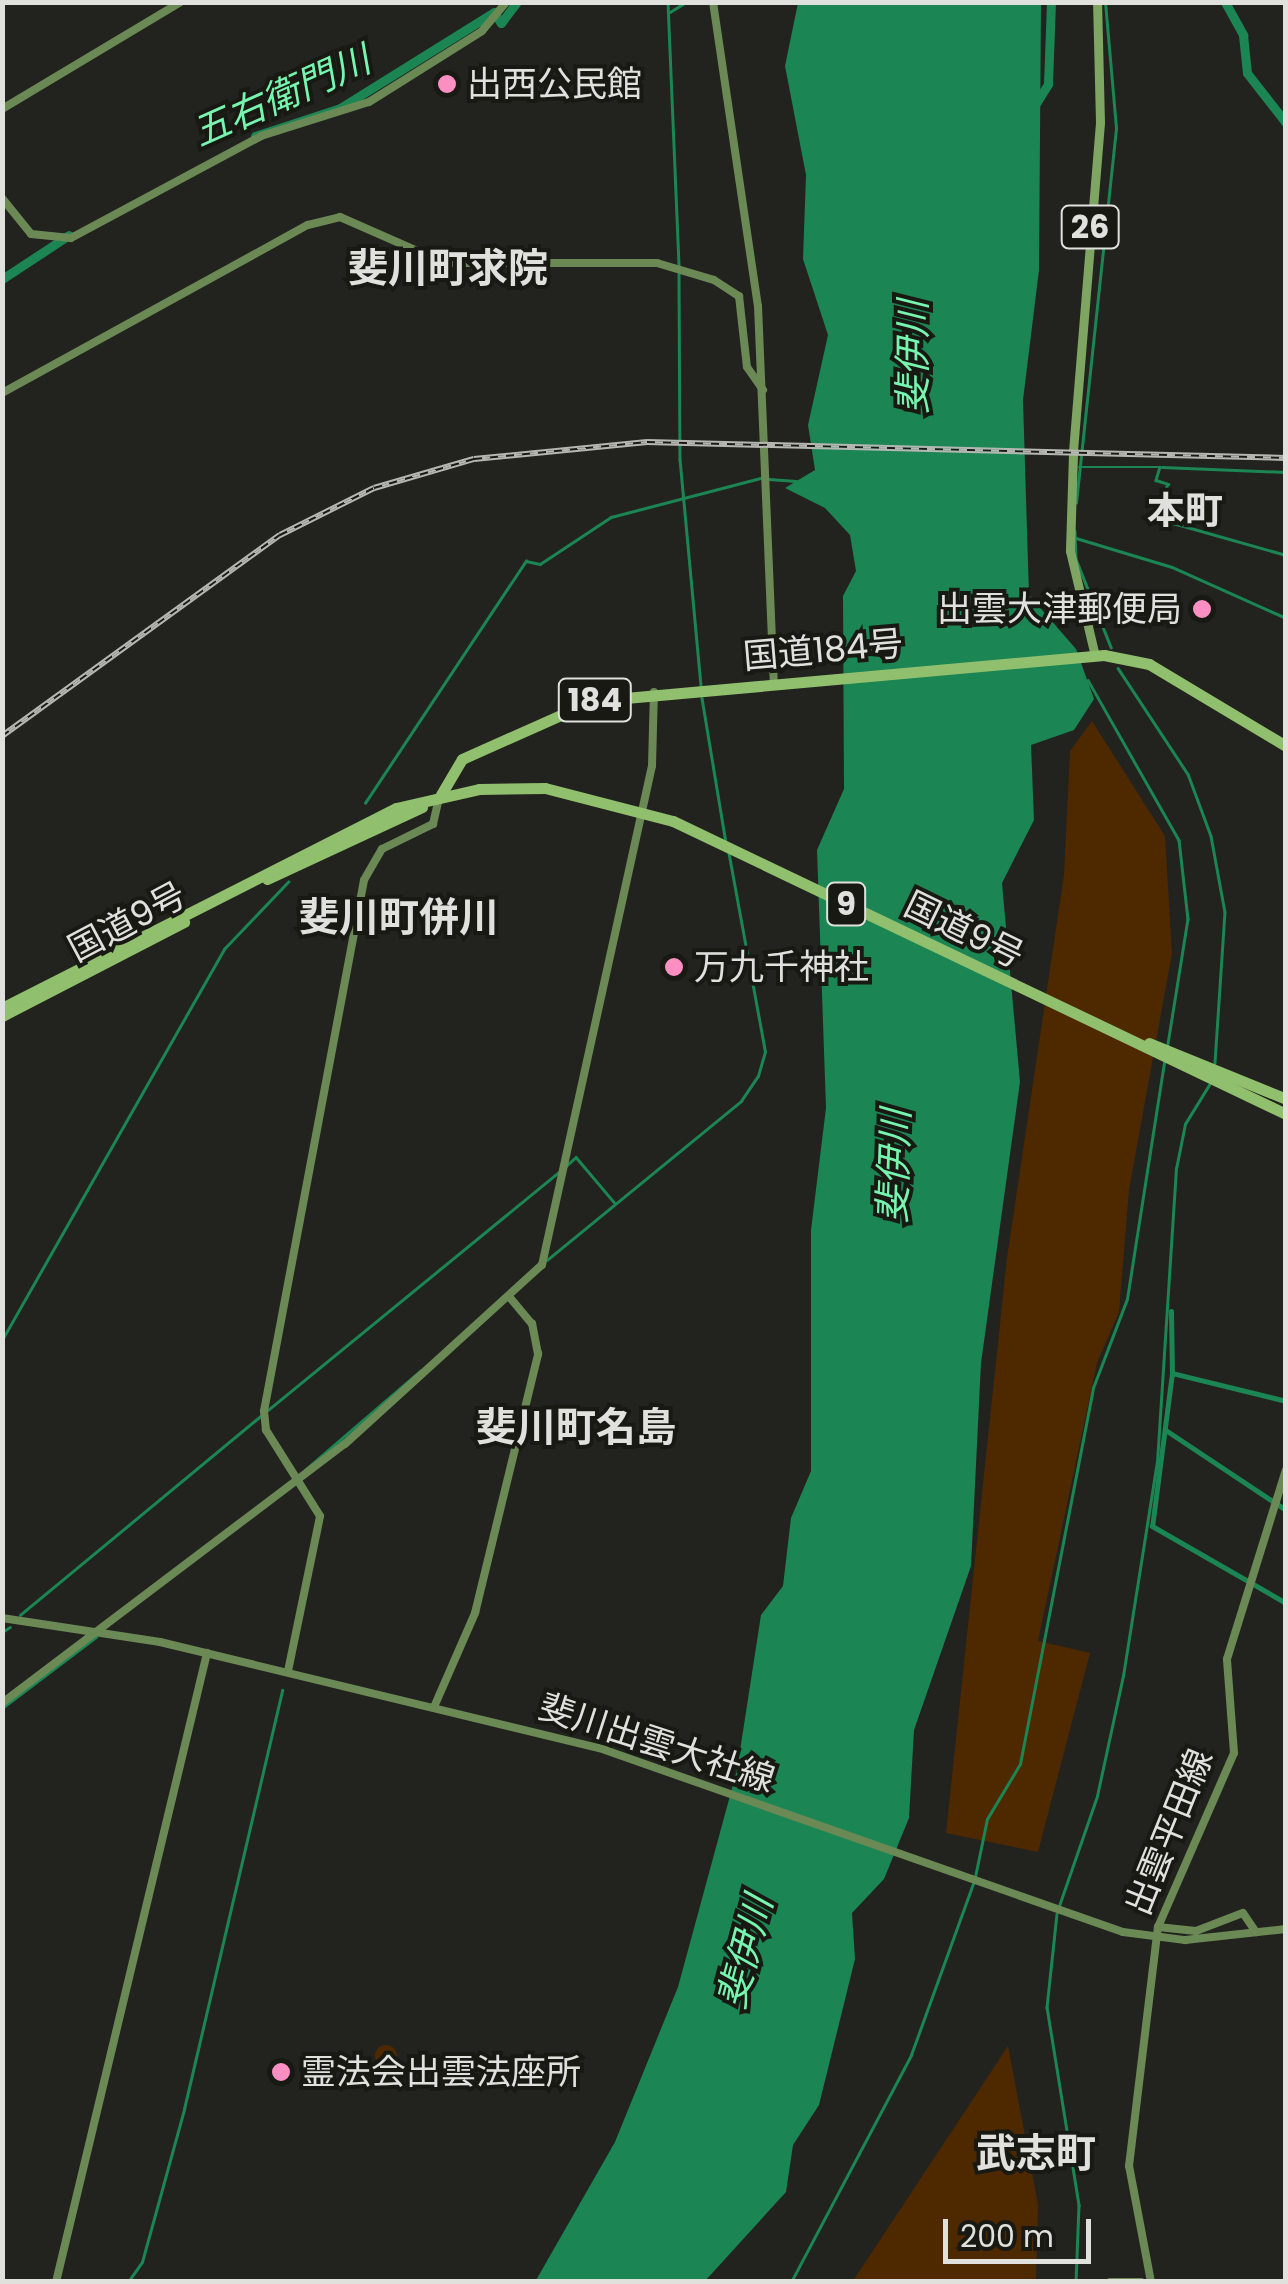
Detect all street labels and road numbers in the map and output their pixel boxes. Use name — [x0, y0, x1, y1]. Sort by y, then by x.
road number: 26 — [1060, 200, 1120, 254]
street label: 国道184号 — [741, 622, 905, 678]
road number: 184 — [558, 673, 632, 727]
street label: 国道9号 — [61, 874, 193, 970]
road number: 9 — [826, 877, 866, 931]
street label: 国道9号 — [898, 883, 1030, 977]
street label: 斐川出雲大社線 — [534, 1685, 780, 1801]
street label: 出雲平田線 — [1117, 1743, 1221, 1921]

